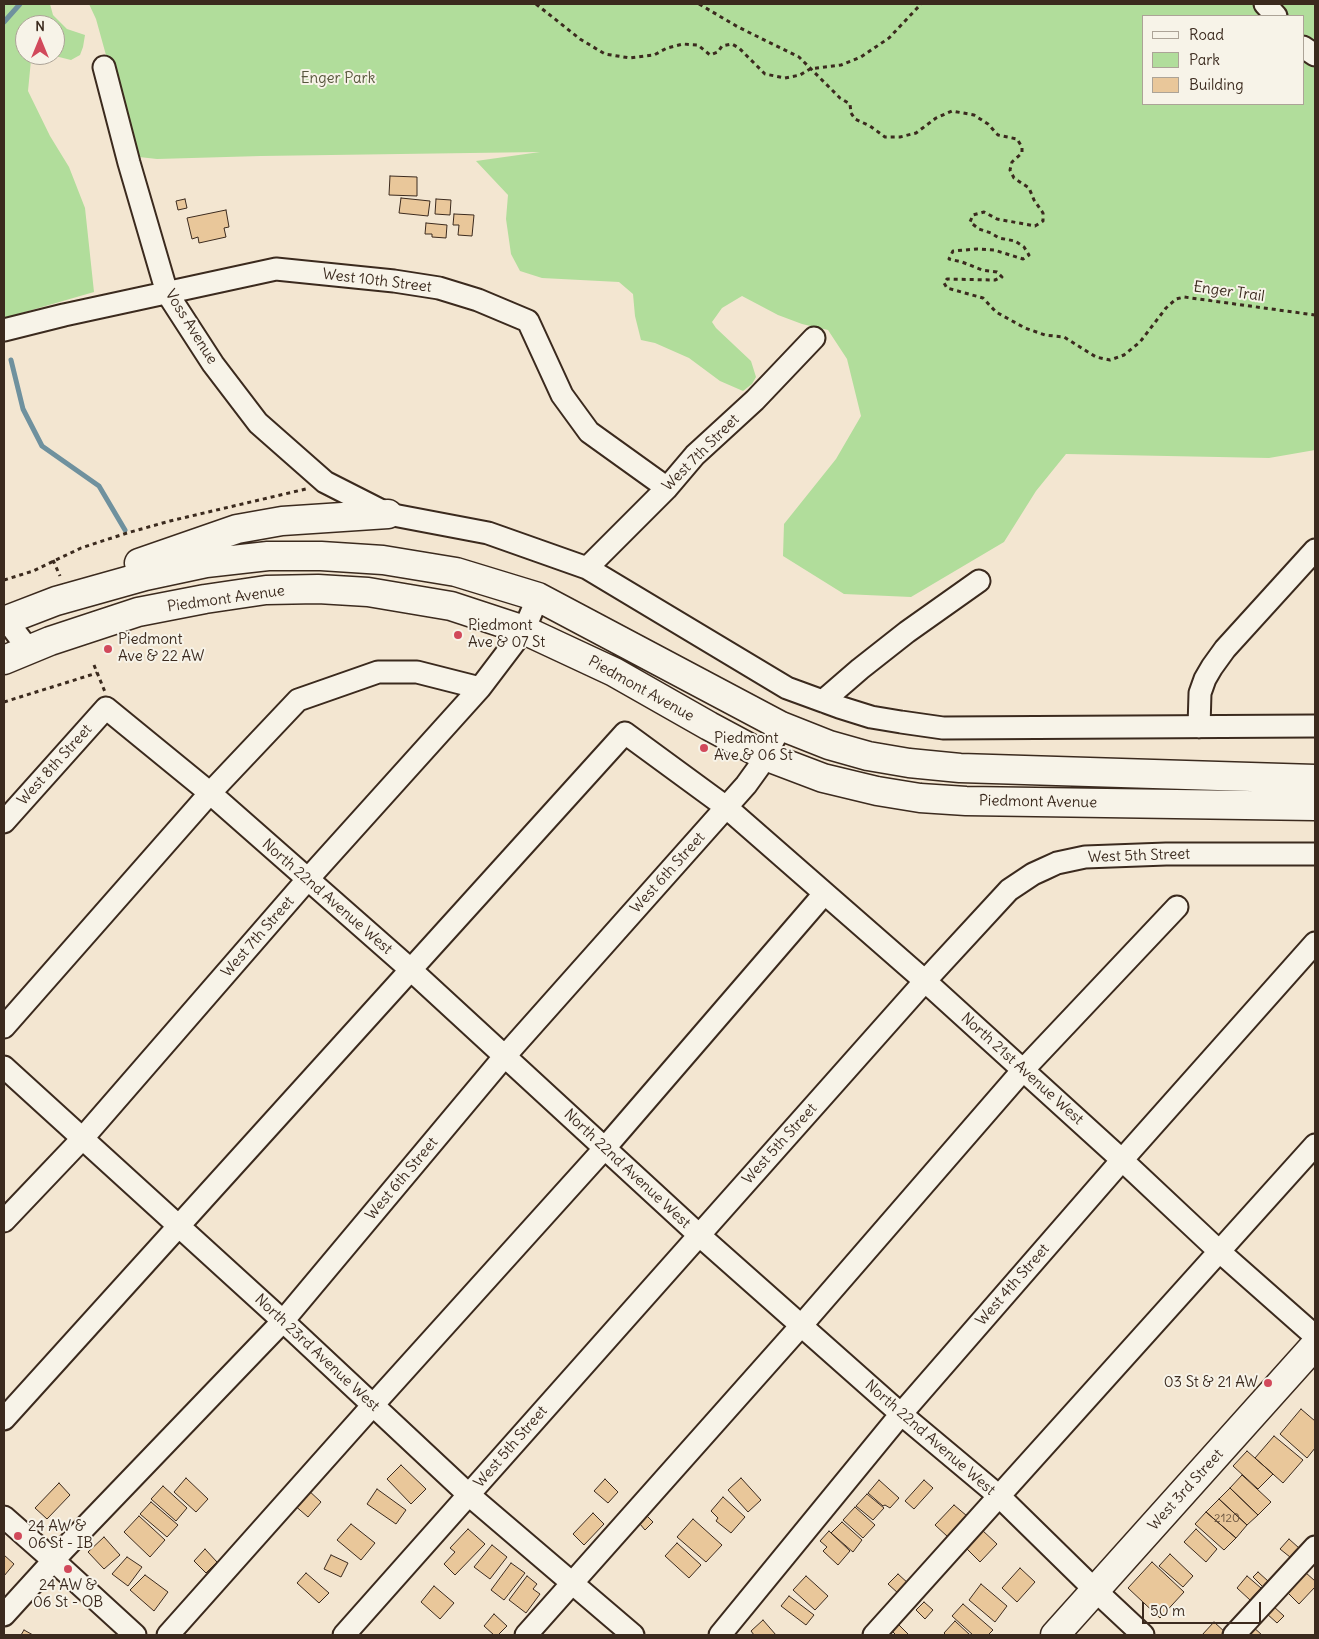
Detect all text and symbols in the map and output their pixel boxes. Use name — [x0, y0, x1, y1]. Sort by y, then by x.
north arrow — [15, 15, 65, 65]
legend — [1142, 15, 1304, 105]
text: N — [35, 17, 45, 35]
text: Road — [1189, 25, 1224, 44]
text: Park — [1189, 50, 1220, 69]
park label: Enger Park — [301, 70, 375, 88]
text: Building — [1189, 75, 1244, 94]
street label: West 10th Street — [321, 265, 433, 297]
street label: Enger Trail — [1192, 278, 1266, 306]
street label: Voss Avenue — [161, 286, 221, 368]
street label: West 7th Street — [659, 411, 743, 495]
street label: Piedmont Avenue — [166, 582, 286, 616]
place label: Piedmont Ave & 07 St — [468, 617, 545, 652]
marker: Piedmont Ave & 07 St — [452, 629, 464, 641]
place label: Piedmont Ave & 22 AW — [118, 631, 204, 666]
marker: Piedmont Ave & 22 AW — [102, 643, 114, 655]
street label: Piedmont Avenue — [585, 652, 697, 726]
street label: West 8th Street — [14, 721, 96, 809]
place label: Piedmont Ave & 06 St — [714, 730, 793, 765]
marker: Piedmont Ave & 06 St — [698, 742, 710, 754]
street label: Piedmont Avenue — [979, 792, 1097, 812]
street label: West 6th Street — [627, 829, 709, 917]
street label: North 22nd Avenue West — [258, 836, 396, 958]
street label: West 5th Street — [1087, 845, 1191, 867]
street label: West 7th Street — [218, 893, 298, 981]
street label: North 21st Avenue West — [957, 1009, 1087, 1129]
street label: West 5th Street — [739, 1100, 821, 1188]
street label: North 22nd Avenue West — [560, 1106, 694, 1232]
street label: West 6th Street — [362, 1134, 442, 1224]
street label: West 4th Street — [973, 1240, 1053, 1330]
street label: North 23rd Avenue West — [251, 1290, 383, 1416]
place label: 03 St & 21 AW — [1164, 1374, 1258, 1392]
street label: North 22nd Avenue West — [861, 1377, 999, 1499]
marker: 03 St & 21 AW — [1262, 1377, 1274, 1389]
street label: West 5th Street — [471, 1402, 551, 1492]
street label: West 3rd Street — [1145, 1446, 1227, 1534]
house number: 2120 — [1214, 1512, 1240, 1526]
place label: 24 AW & 06 St - IB — [28, 1518, 93, 1553]
marker: 24 AW & 06 St - IB — [12, 1530, 24, 1542]
marker: 24 AW & 06 St - OB — [62, 1563, 74, 1575]
place label: 24 AW & 06 St - OB — [33, 1577, 103, 1612]
scale bar — [1144, 1592, 1263, 1624]
text: 50 m — [1150, 1601, 1185, 1620]

